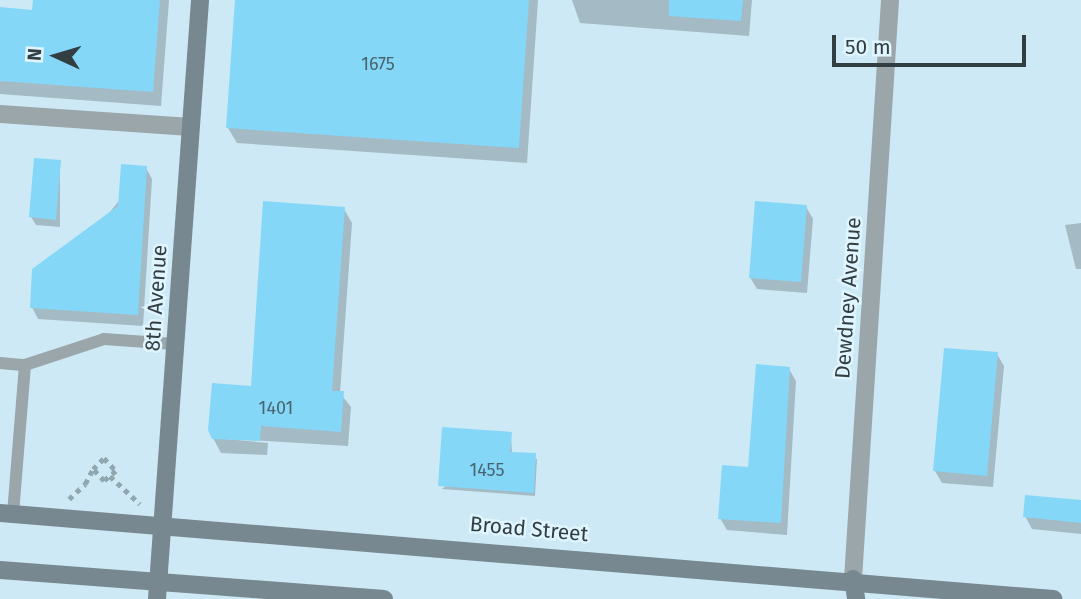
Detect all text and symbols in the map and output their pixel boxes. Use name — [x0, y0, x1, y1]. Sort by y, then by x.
north arrow — [21, 21, 91, 91]
scale bar — [836, 21, 1030, 65]
text: 50 m — [845, 34, 891, 60]
text: N — [23, 47, 46, 62]
house number: 1675 — [361, 53, 395, 75]
street label: Dewdney Avenue — [830, 216, 866, 380]
street label: 8th Avenue — [140, 244, 172, 352]
house number: 1401 — [259, 397, 293, 419]
house number: 1455 — [469, 459, 505, 481]
street label: Broad Street — [469, 511, 589, 547]

